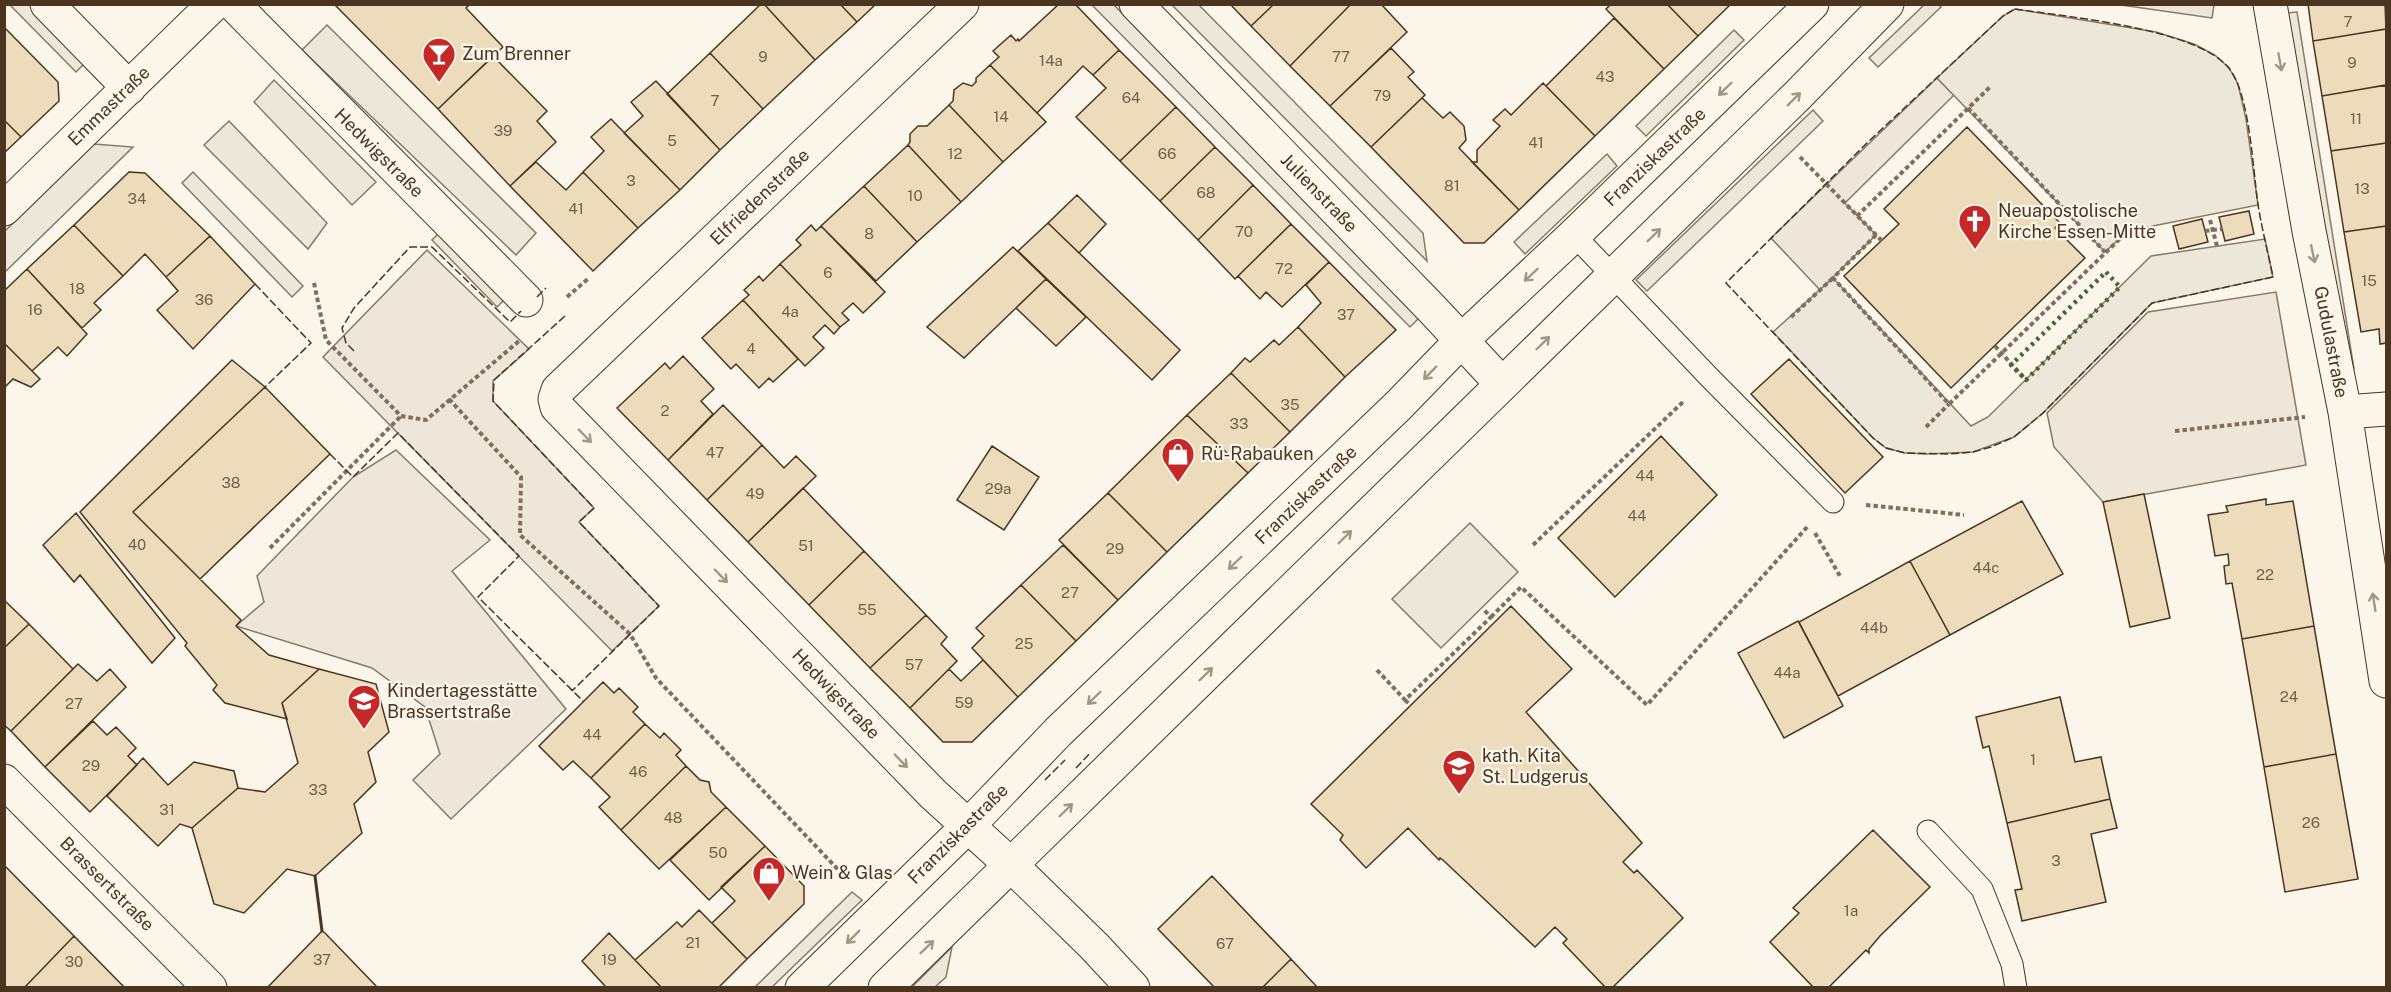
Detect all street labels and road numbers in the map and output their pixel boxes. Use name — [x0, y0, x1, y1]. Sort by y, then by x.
street label: Emmastraße — [63, 62, 154, 150]
street label: Franziskastraße — [1600, 103, 1710, 210]
street label: Hedwigstraße — [330, 104, 428, 202]
street label: Elfriedenstraße — [706, 144, 813, 249]
street label: Julienstraße — [1277, 149, 1362, 236]
street label: Gudulastraße — [2310, 284, 2353, 400]
street label: Franziskastraße — [1251, 441, 1361, 548]
street label: Hedwigstraße — [788, 644, 885, 743]
street label: Franziskastraße — [903, 779, 1012, 888]
street label: Brassertstraße — [56, 832, 159, 935]

